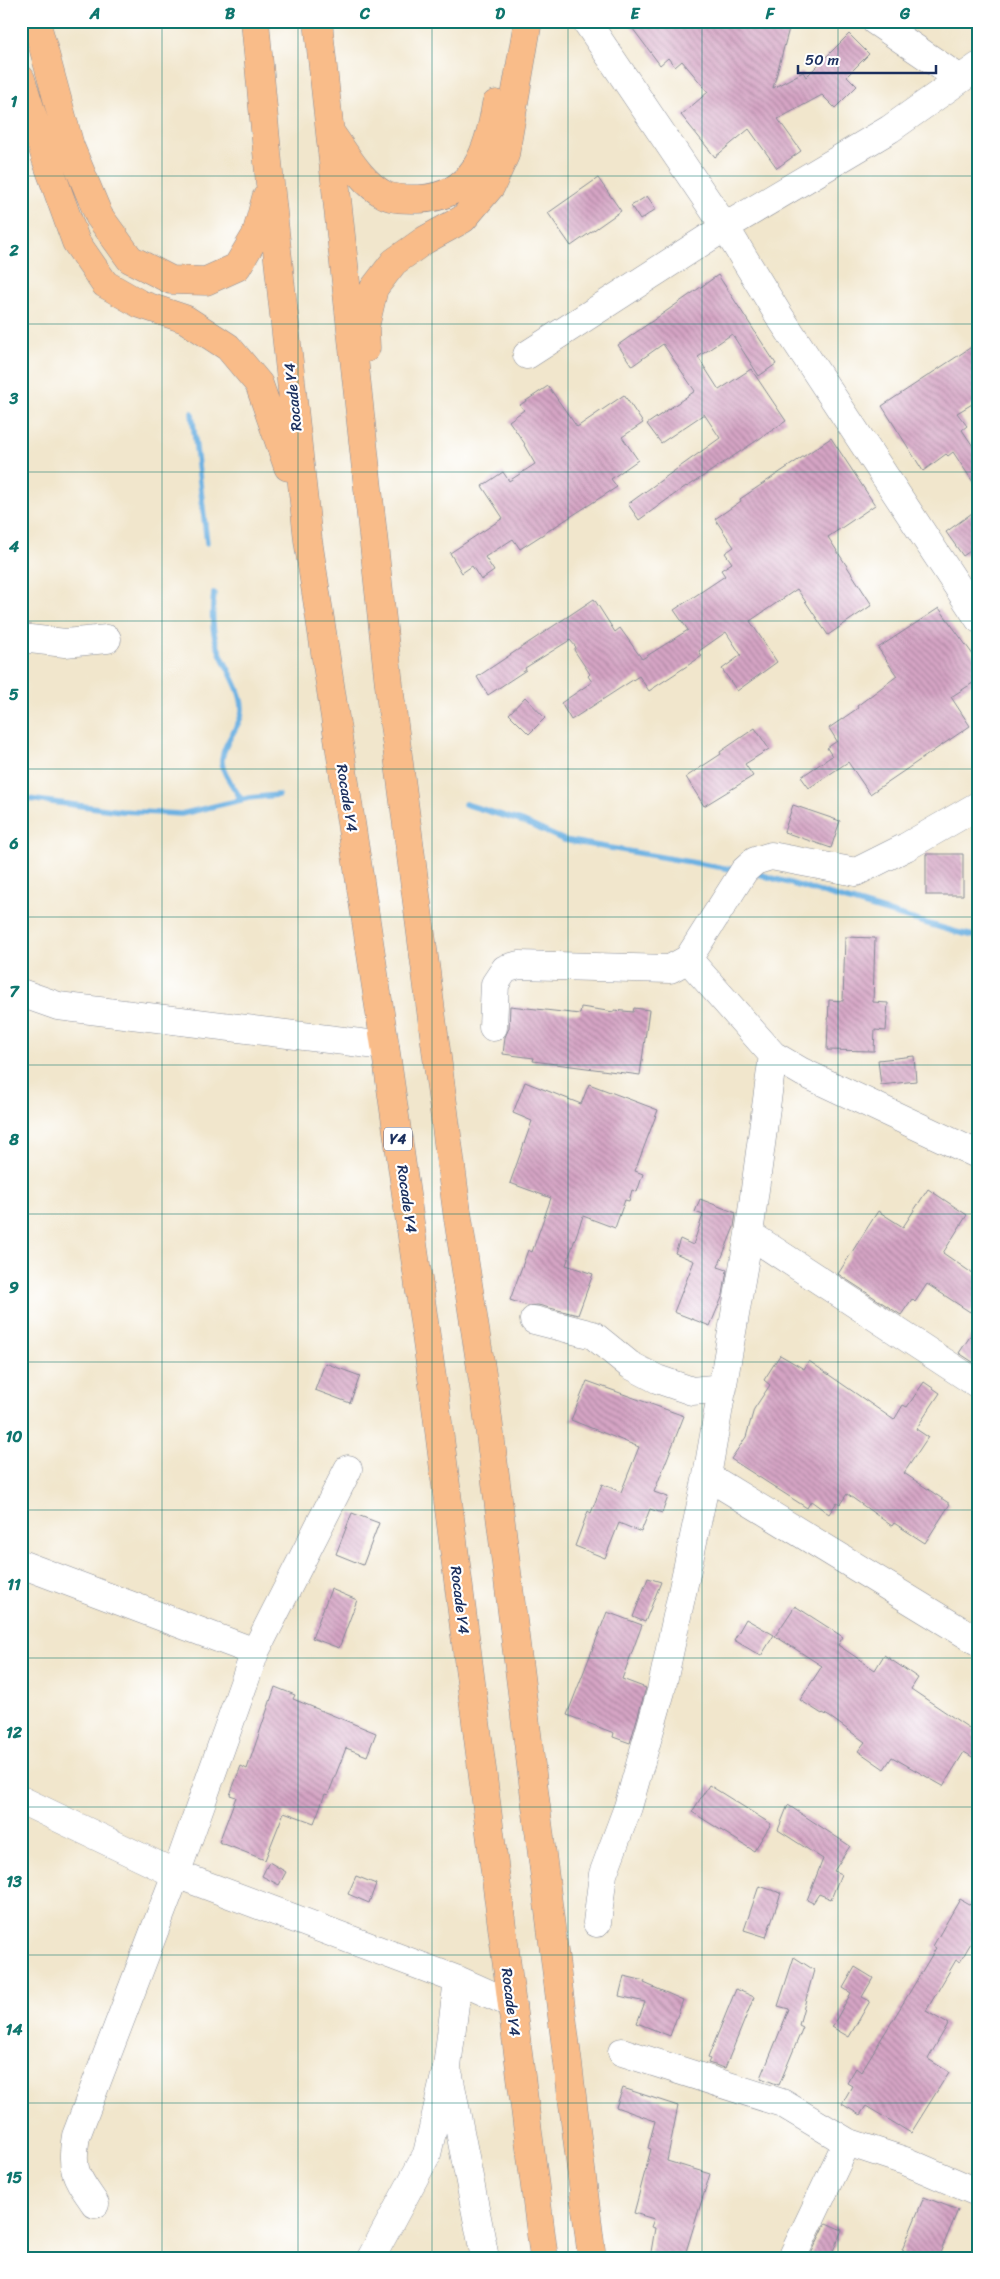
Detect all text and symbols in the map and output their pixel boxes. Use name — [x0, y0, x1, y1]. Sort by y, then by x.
text: A — [89, 0, 100, 28]
text: B — [225, 0, 236, 28]
text: C — [359, 0, 371, 28]
text: D — [495, 0, 505, 28]
text: E — [631, 0, 641, 28]
text: F — [765, 0, 776, 28]
text: G — [899, 0, 911, 28]
scale bar — [798, 42, 935, 74]
text: 50 m — [805, 47, 840, 73]
text: 1 — [11, 87, 18, 116]
text: 2 — [8, 236, 19, 265]
street label: Rocade Y4 — [276, 362, 310, 432]
text: 3 — [9, 384, 19, 413]
text: 4 — [8, 532, 19, 561]
text: 5 — [9, 680, 19, 709]
street label: Rocade Y4 — [329, 762, 365, 834]
text: 6 — [8, 829, 19, 858]
text: 7 — [9, 977, 20, 1006]
text: 8 — [8, 1125, 19, 1154]
road number: Y4 — [384, 1128, 412, 1150]
street label: Rocade Y4 — [389, 1163, 425, 1235]
text: 9 — [9, 1273, 19, 1302]
text: 10 — [6, 1422, 22, 1451]
street label: Rocade Y4 — [443, 1564, 477, 1636]
text: 11 — [7, 1570, 21, 1599]
text: 12 — [6, 1718, 23, 1747]
text: 13 — [6, 1867, 22, 1896]
street label: Rocade Y4 — [494, 1966, 528, 2038]
text: 14 — [6, 2015, 22, 2044]
text: 15 — [6, 2163, 23, 2192]

